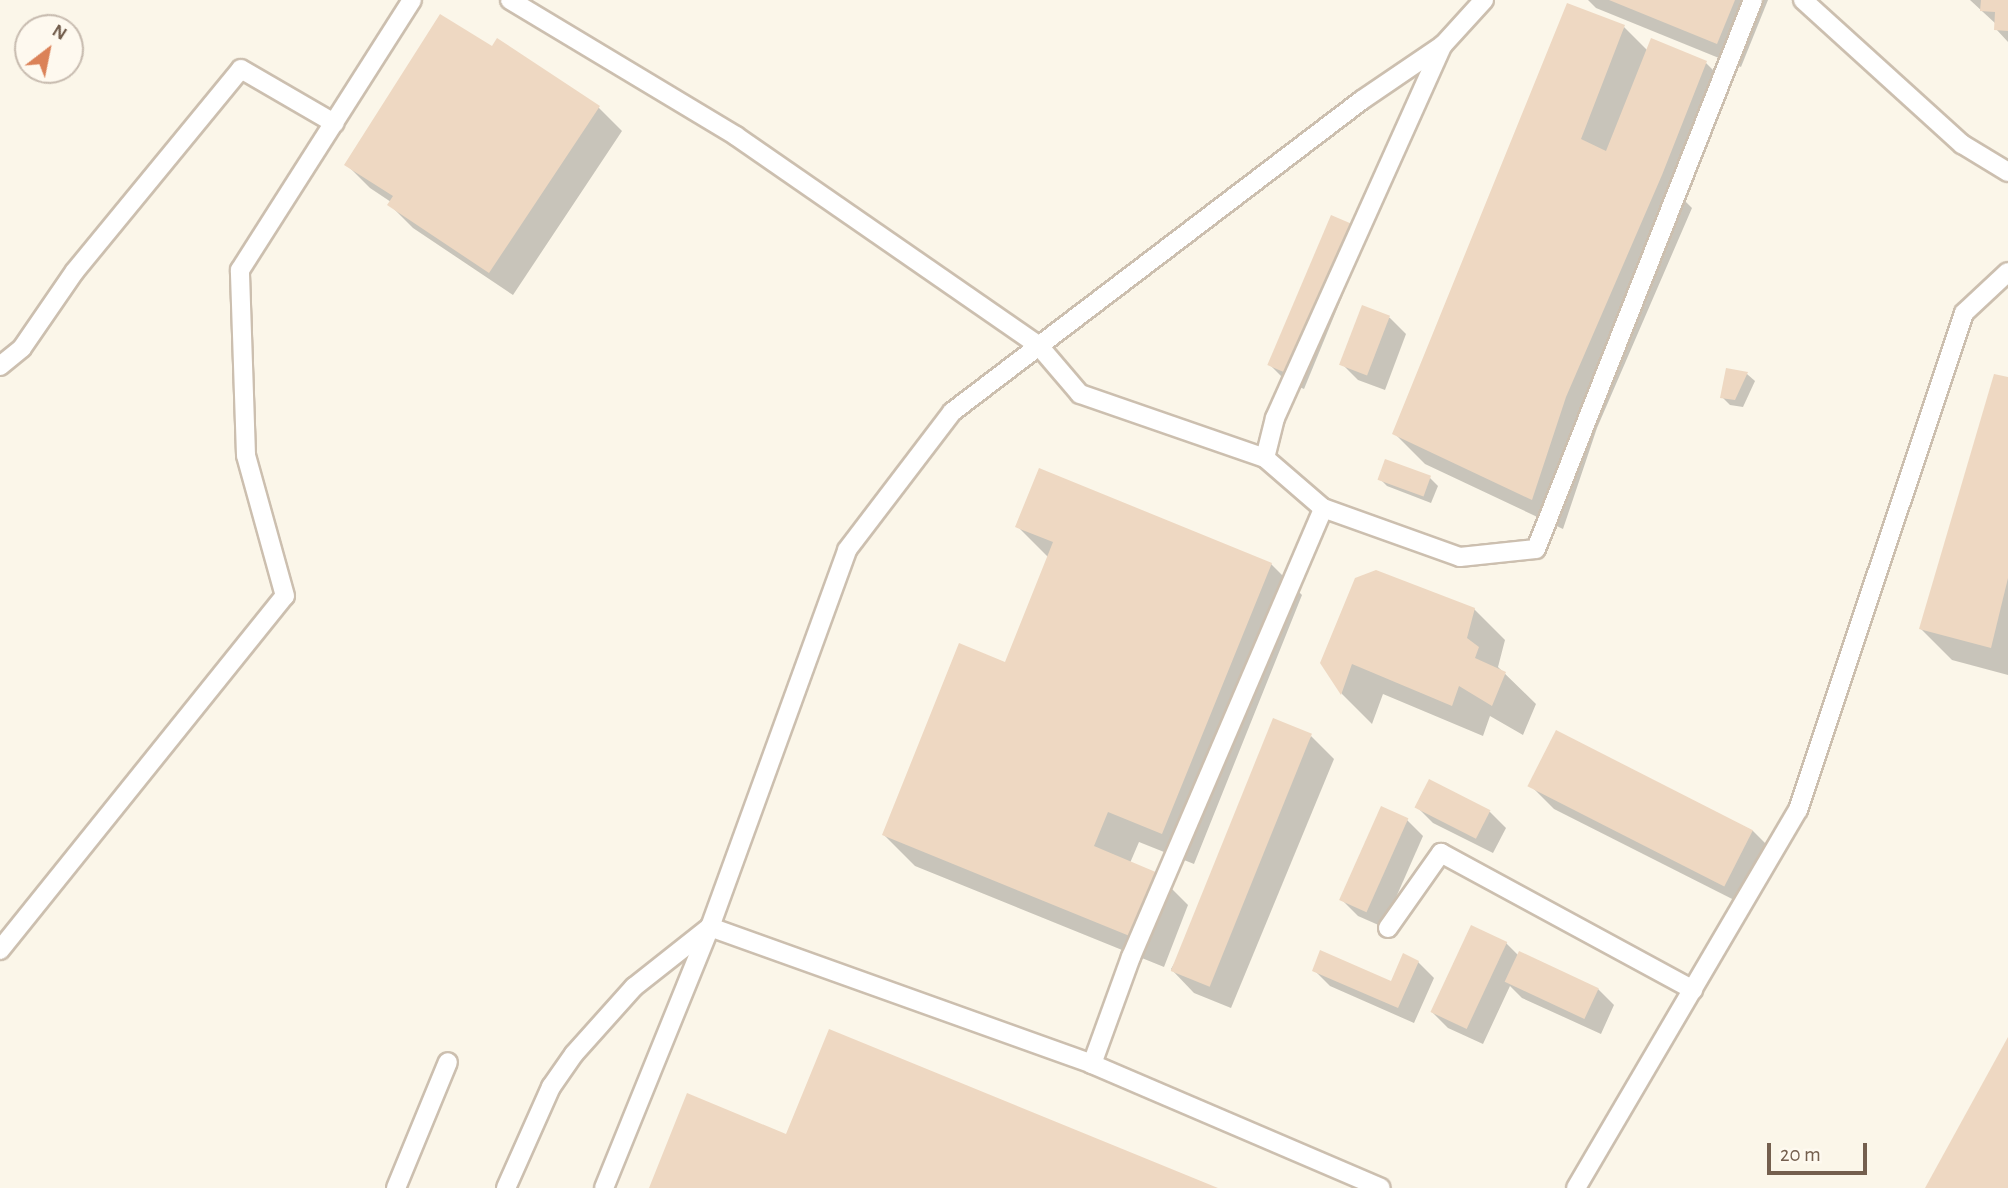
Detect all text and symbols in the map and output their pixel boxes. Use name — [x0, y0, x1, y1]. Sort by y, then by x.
north arrow — [14, 14, 84, 84]
text: N — [49, 21, 70, 44]
scale bar — [1770, 1128, 1870, 1172]
text: 20 m — [1780, 1144, 1821, 1165]

